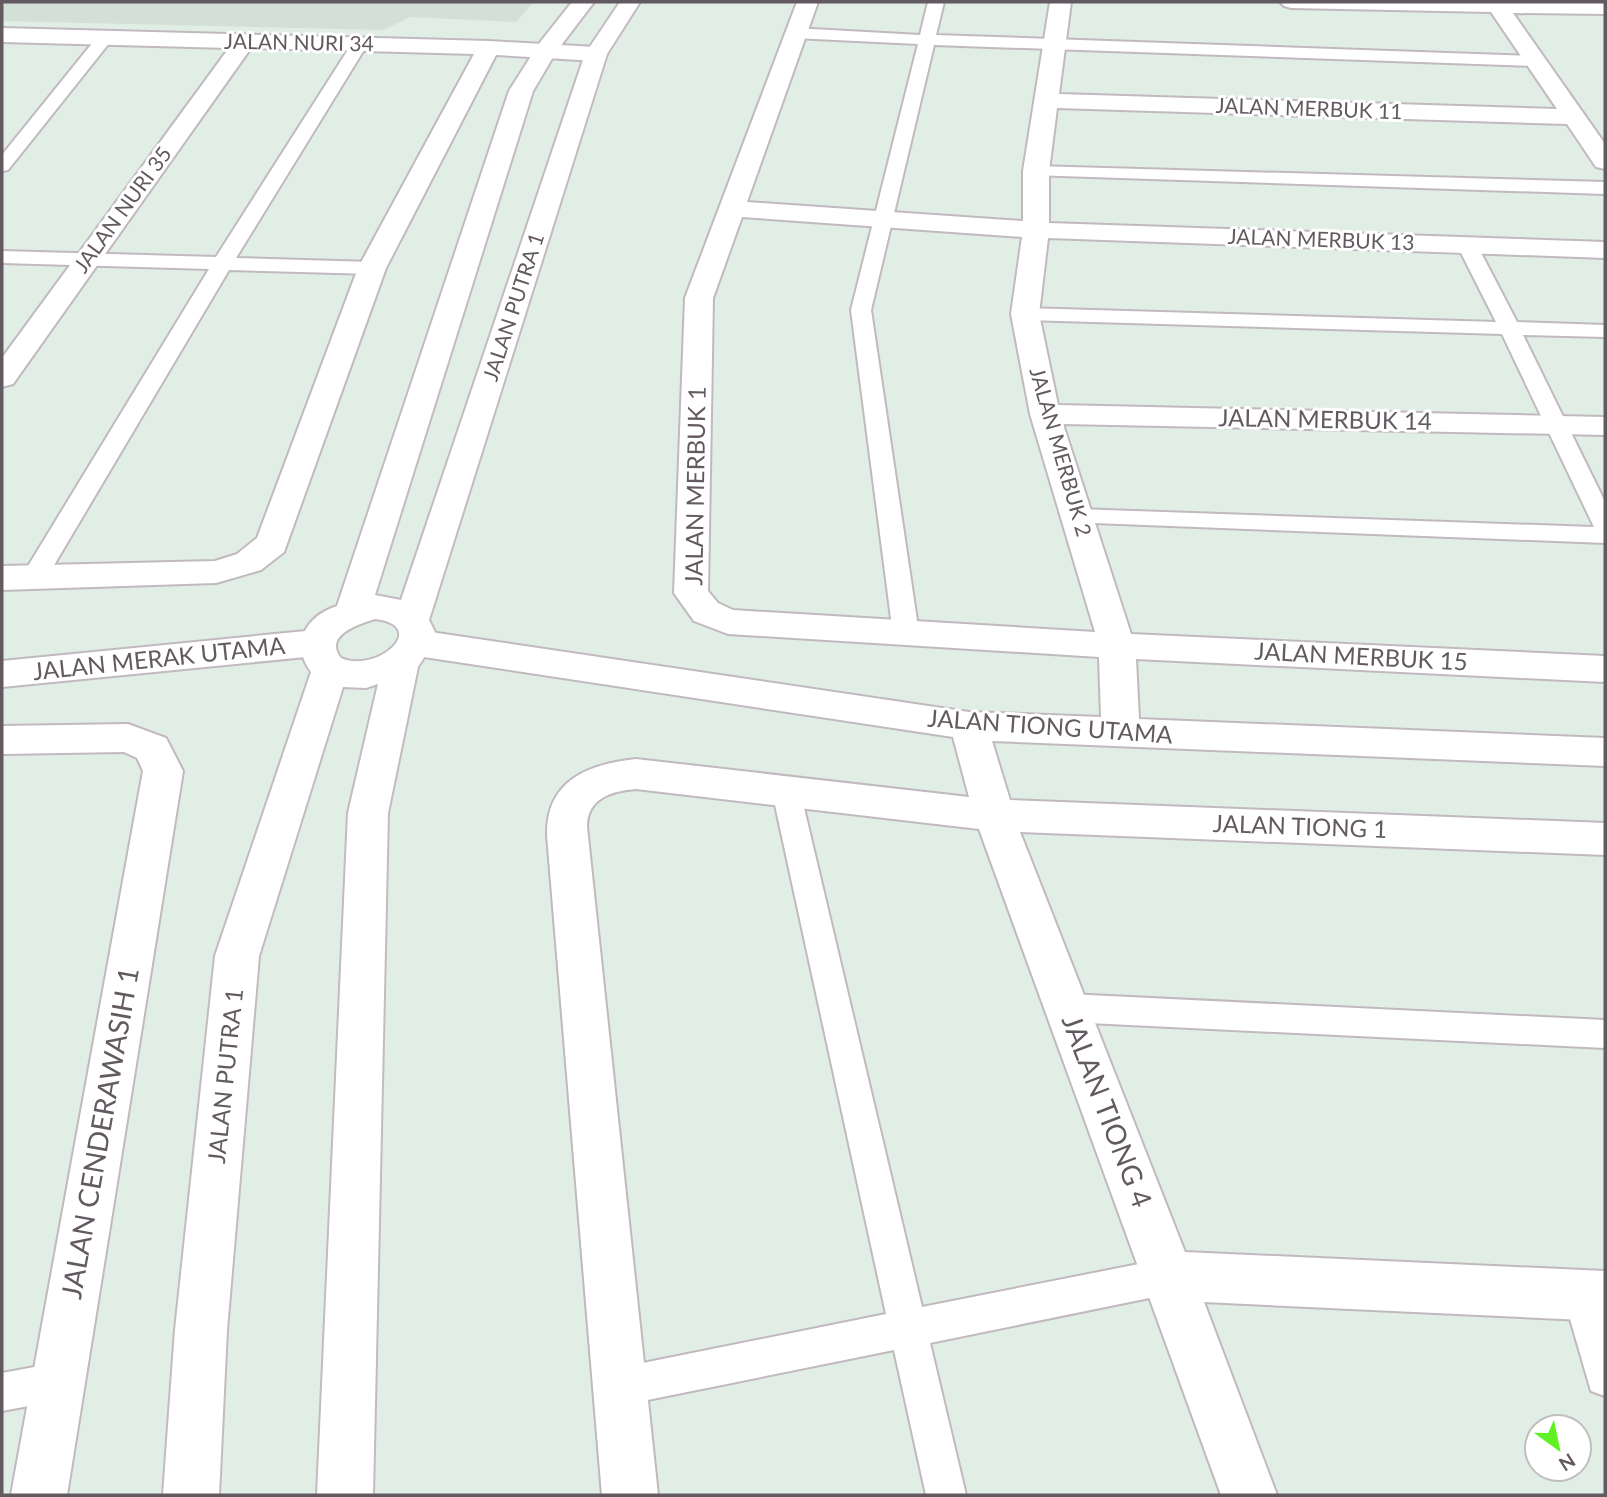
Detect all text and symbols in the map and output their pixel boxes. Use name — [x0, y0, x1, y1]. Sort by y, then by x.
street label: JALAN NURI 34 — [224, 28, 374, 55]
street label: JALAN MERBUK 11 — [1215, 92, 1403, 123]
street label: JALAN NURI 35 — [68, 141, 176, 277]
street label: JALAN MERBUK 13 — [1227, 223, 1415, 254]
street label: JALAN PUTRA 1 — [477, 229, 548, 384]
street label: JALAN MERBUK 2 — [1025, 364, 1098, 539]
street label: JALAN MERBUK 1 — [678, 386, 711, 586]
street label: JALAN MERBUK 14 — [1218, 402, 1432, 435]
street label: JALAN MERAK UTAMA — [31, 630, 287, 685]
street label: JALAN MERBUK 15 — [1254, 635, 1468, 676]
street label: JALAN TIONG UTAMA — [927, 702, 1174, 749]
street label: JALAN TIONG 1 — [1212, 808, 1388, 843]
street label: JALAN CENDERAWASIH 1 — [53, 964, 145, 1301]
street label: JALAN PUTRA 1 — [201, 987, 248, 1165]
street label: JALAN TIONG 4 — [1056, 1010, 1160, 1212]
north arrow — [1523, 1413, 1593, 1483]
text: N — [1555, 1449, 1580, 1476]

